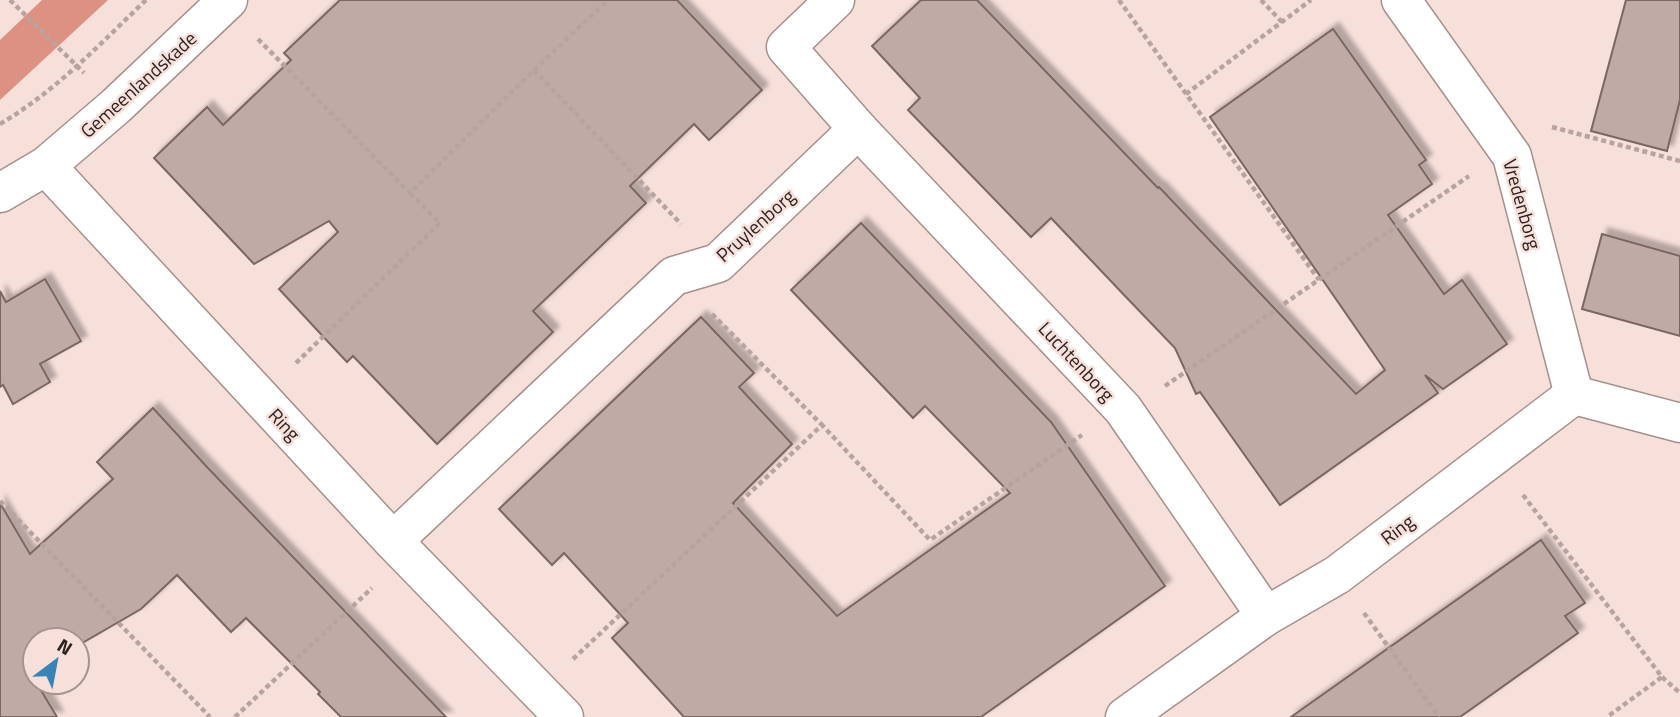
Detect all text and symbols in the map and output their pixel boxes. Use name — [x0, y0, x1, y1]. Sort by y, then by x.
street label: Gemeenlandskade — [73, 24, 203, 144]
street label: Vredenborg — [1496, 155, 1550, 253]
street label: Pruylenborg — [709, 181, 801, 268]
street label: Luchtenborg — [1032, 314, 1122, 408]
street label: Ring — [262, 401, 308, 447]
street label: Ring — [1374, 506, 1420, 551]
north arrow — [21, 626, 91, 696]
text: N — [52, 630, 79, 662]

